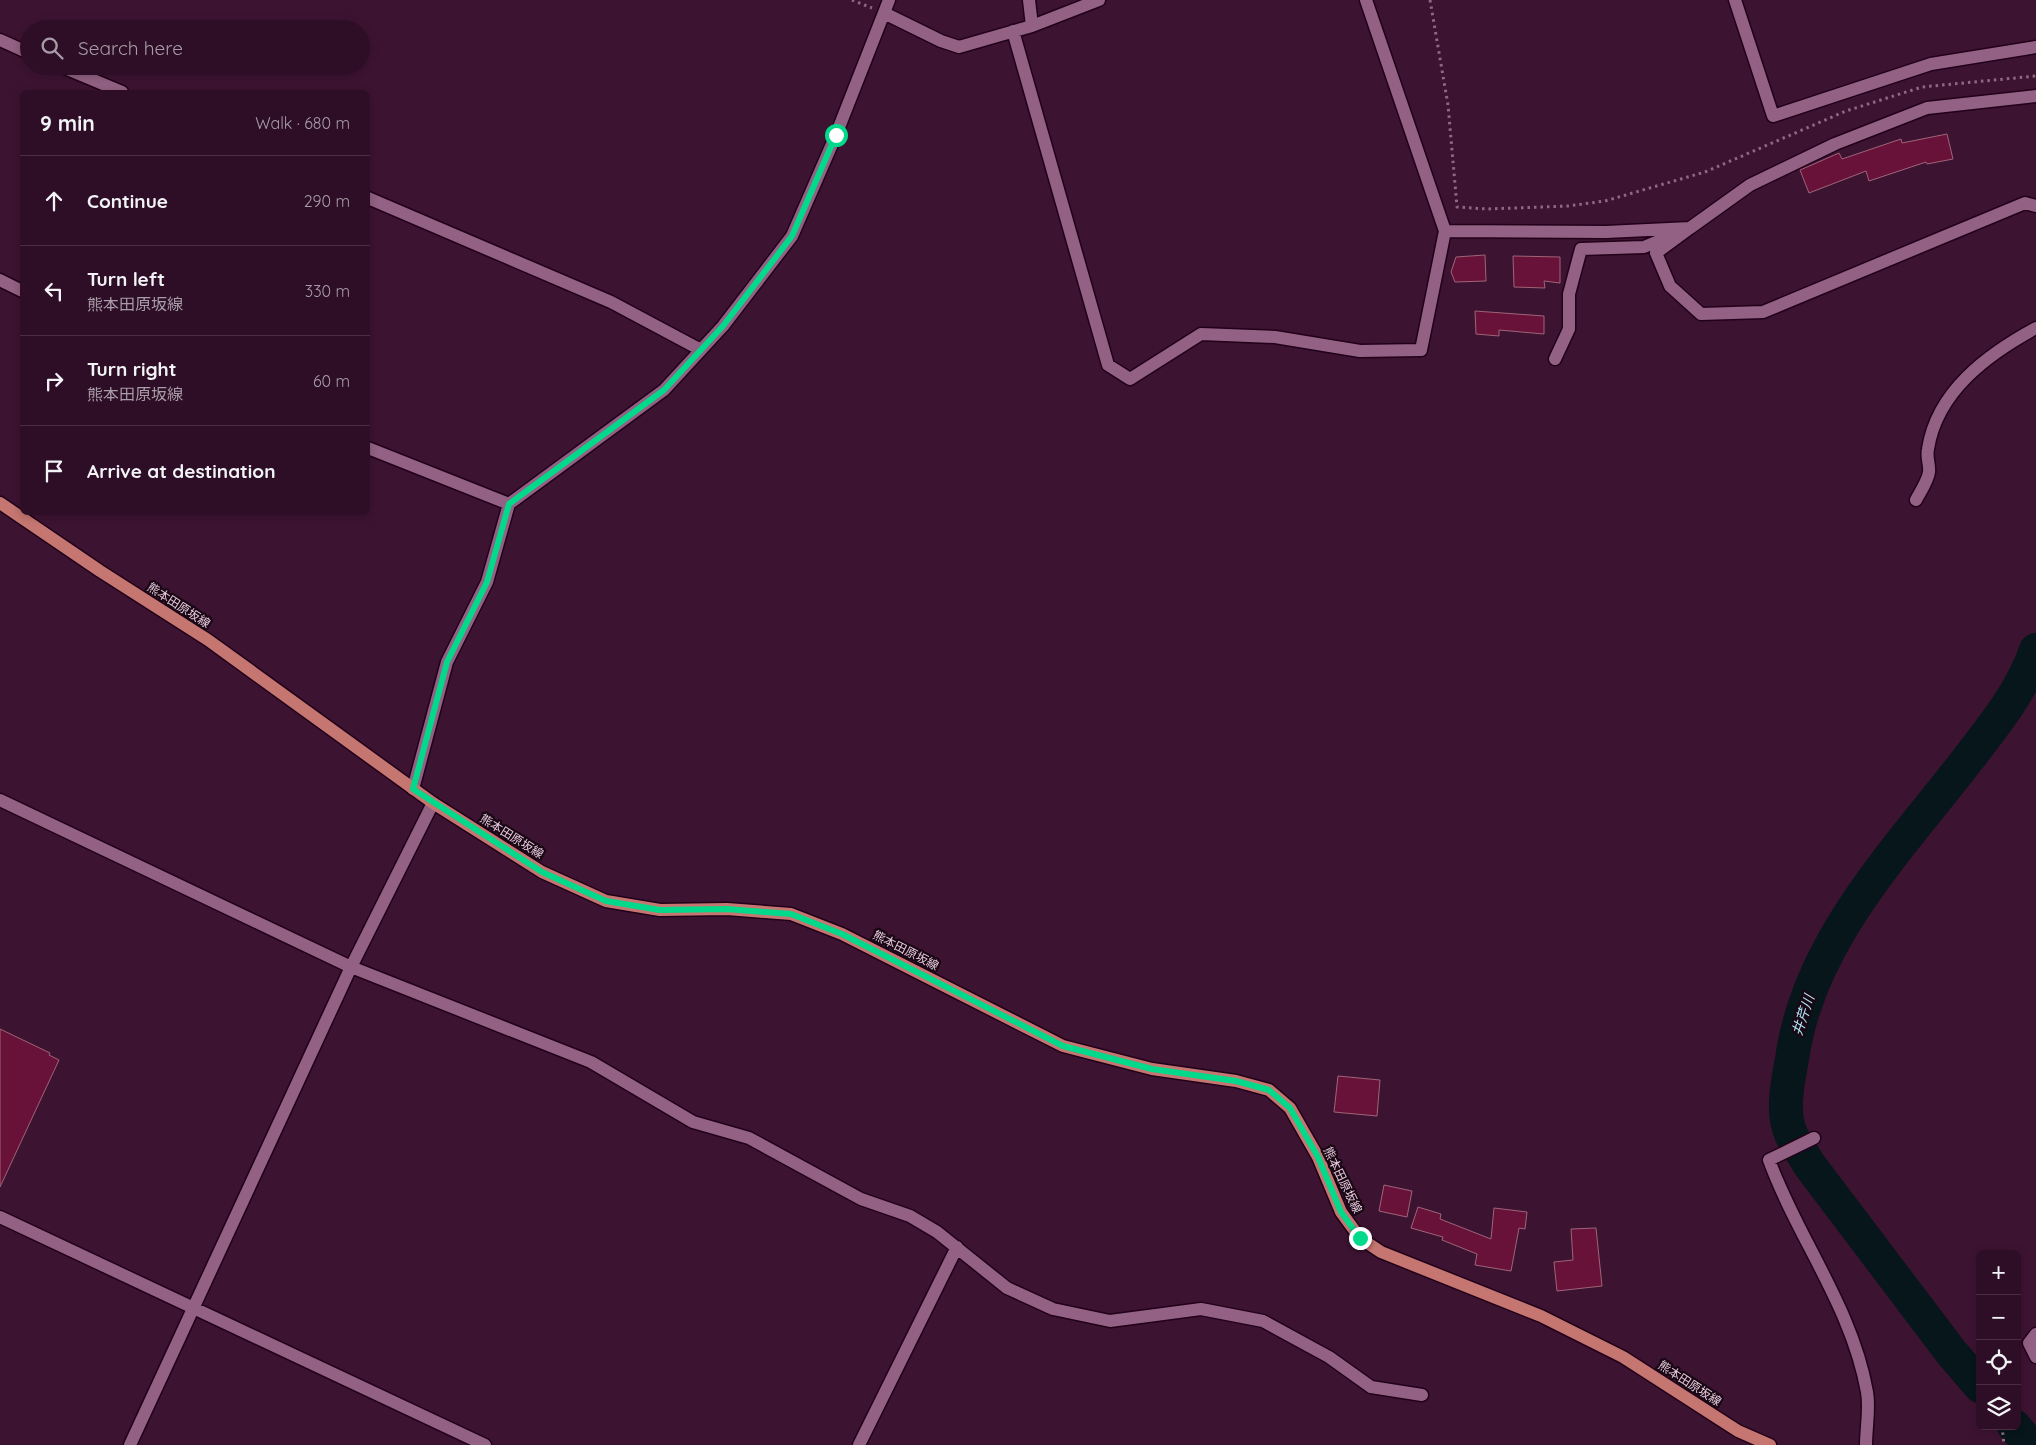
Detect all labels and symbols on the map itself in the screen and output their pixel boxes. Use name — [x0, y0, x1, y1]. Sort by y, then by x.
route start — [825, 124, 848, 147]
street label: 熊本田原坂線 — [145, 579, 213, 631]
street label: 熊本田原坂線 — [477, 811, 547, 861]
street label: 熊本田原坂線 — [871, 927, 941, 973]
water label: 井芹川 — [1788, 990, 1819, 1038]
street label: 熊本田原坂線 — [1320, 1144, 1366, 1216]
route end — [1349, 1227, 1372, 1250]
street label: 熊本田原坂線 — [1656, 1357, 1724, 1409]

